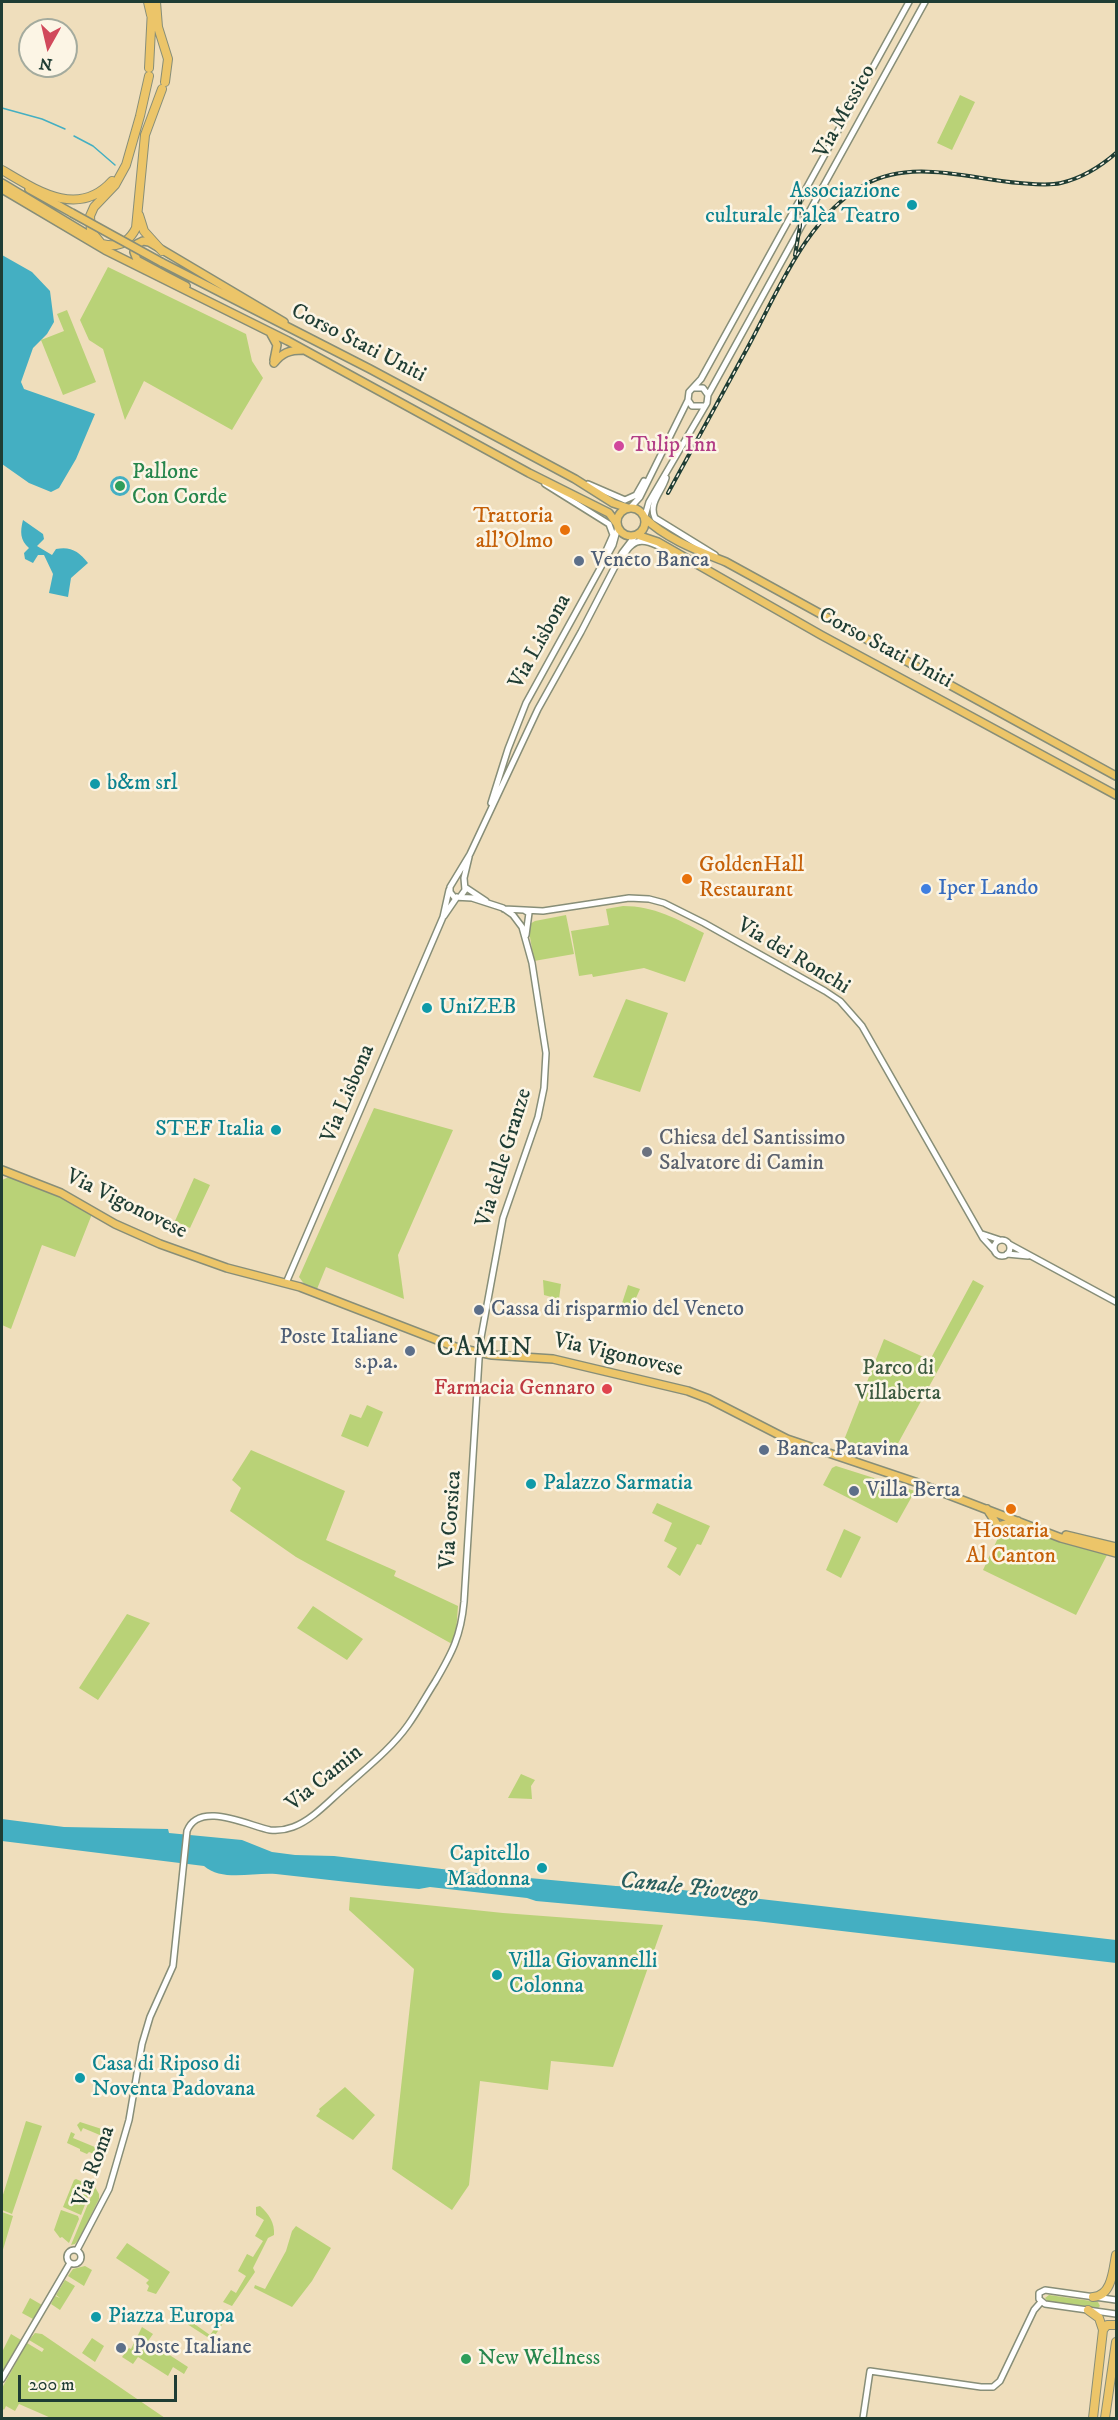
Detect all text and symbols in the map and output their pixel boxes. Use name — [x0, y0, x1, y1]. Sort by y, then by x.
north arrow — [18, 18, 78, 78]
text: N — [38, 53, 54, 75]
street label: Via Messico — [810, 61, 882, 163]
place label: Associazione culturale Talèa Teatro — [705, 179, 900, 230]
marker: Associazione culturale Talèa Teatro — [905, 198, 919, 212]
street label: Corso Stati Uniti — [286, 299, 430, 389]
place label: Tulip Inn — [631, 433, 717, 459]
marker: Tulip Inn — [612, 439, 626, 453]
place label: Pallone Con Corde — [132, 460, 227, 512]
marker: Pallone Con Corde — [113, 479, 127, 493]
place label: Trattoria all'Olmo — [473, 504, 553, 556]
marker: Trattoria all'Olmo — [558, 523, 572, 537]
place label: Veneto Banca — [591, 548, 709, 574]
marker: Veneto Banca — [572, 554, 586, 568]
street label: Via Lisbona — [504, 590, 578, 694]
street label: Corso Stati Uniti — [814, 603, 956, 695]
place label: b&m srl — [107, 771, 178, 797]
marker: b&m srl — [88, 777, 102, 791]
place label: GoldenHall Restaurant — [699, 853, 804, 904]
marker: GoldenHall Restaurant — [680, 872, 694, 886]
place label: Iper Lando — [938, 876, 1038, 902]
marker: Iper Lando — [919, 882, 933, 896]
street label: Via dei Ronchi — [732, 913, 854, 1001]
place label: UniZEB — [439, 995, 516, 1021]
marker: UniZEB — [420, 1001, 434, 1015]
street label: Via Lisbona — [316, 1041, 382, 1147]
street label: Via delle Granze — [471, 1085, 539, 1231]
place label: STEF Italia — [155, 1117, 264, 1143]
marker: STEF Italia — [269, 1123, 283, 1137]
place label: Chiesa del Santissimo Salvatore di Camin — [659, 1126, 845, 1178]
marker: Chiesa del Santissimo Salvatore di Camin — [640, 1145, 654, 1159]
street label: Via Vigonovese — [61, 1164, 191, 1246]
place label: Cassa di risparmio del Veneto — [491, 1297, 744, 1323]
marker: Cassa di risparmio del Veneto — [472, 1303, 486, 1317]
place label: Poste Italiane s.p.a. — [279, 1325, 398, 1376]
street label: Via Vigonovese — [551, 1328, 685, 1384]
district label: CAMIN — [436, 1334, 534, 1366]
marker: Poste Italiane s.p.a. — [403, 1344, 417, 1358]
park label: Parco di Villaberta — [855, 1356, 941, 1408]
place label: Farmacia Gennaro — [434, 1376, 595, 1402]
marker: Farmacia Gennaro — [600, 1382, 614, 1396]
place label: Banca Patavina — [776, 1437, 909, 1463]
marker: Banca Patavina — [757, 1443, 771, 1457]
street label: Via Corsica — [435, 1470, 469, 1570]
place label: Palazzo Sarmatia — [543, 1471, 693, 1497]
marker: Palazzo Sarmatia — [524, 1477, 538, 1491]
place label: Villa Berta — [866, 1478, 960, 1504]
marker: Villa Berta — [847, 1484, 861, 1498]
marker: Hostaria Al Canton — [1004, 1502, 1018, 1516]
place label: Hostaria Al Canton — [966, 1519, 1056, 1570]
street label: Via Camin — [281, 1740, 369, 1818]
place label: Capitello Madonna — [447, 1842, 530, 1894]
marker: Capitello Madonna — [535, 1861, 549, 1875]
water label: Canale Piovego — [618, 1867, 760, 1911]
place label: Villa Giovannelli Colonna — [509, 1949, 657, 2000]
marker: Villa Giovannelli Colonna — [490, 1968, 504, 1982]
place label: Casa di Riposo di Noventa Padovana — [92, 2052, 255, 2104]
marker: Casa di Riposo di Noventa Padovana — [73, 2071, 87, 2085]
street label: Via Roma — [68, 2123, 122, 2211]
place label: Piazza Europa — [108, 2304, 234, 2330]
marker: Piazza Europa — [89, 2310, 103, 2324]
place label: Poste Italiane — [133, 2335, 252, 2361]
marker: Poste Italiane — [114, 2341, 128, 2355]
place label: New Wellness — [478, 2346, 600, 2372]
marker: New Wellness — [459, 2352, 473, 2366]
scale bar — [21, 2363, 180, 2401]
text: 200 m — [29, 2374, 75, 2396]

